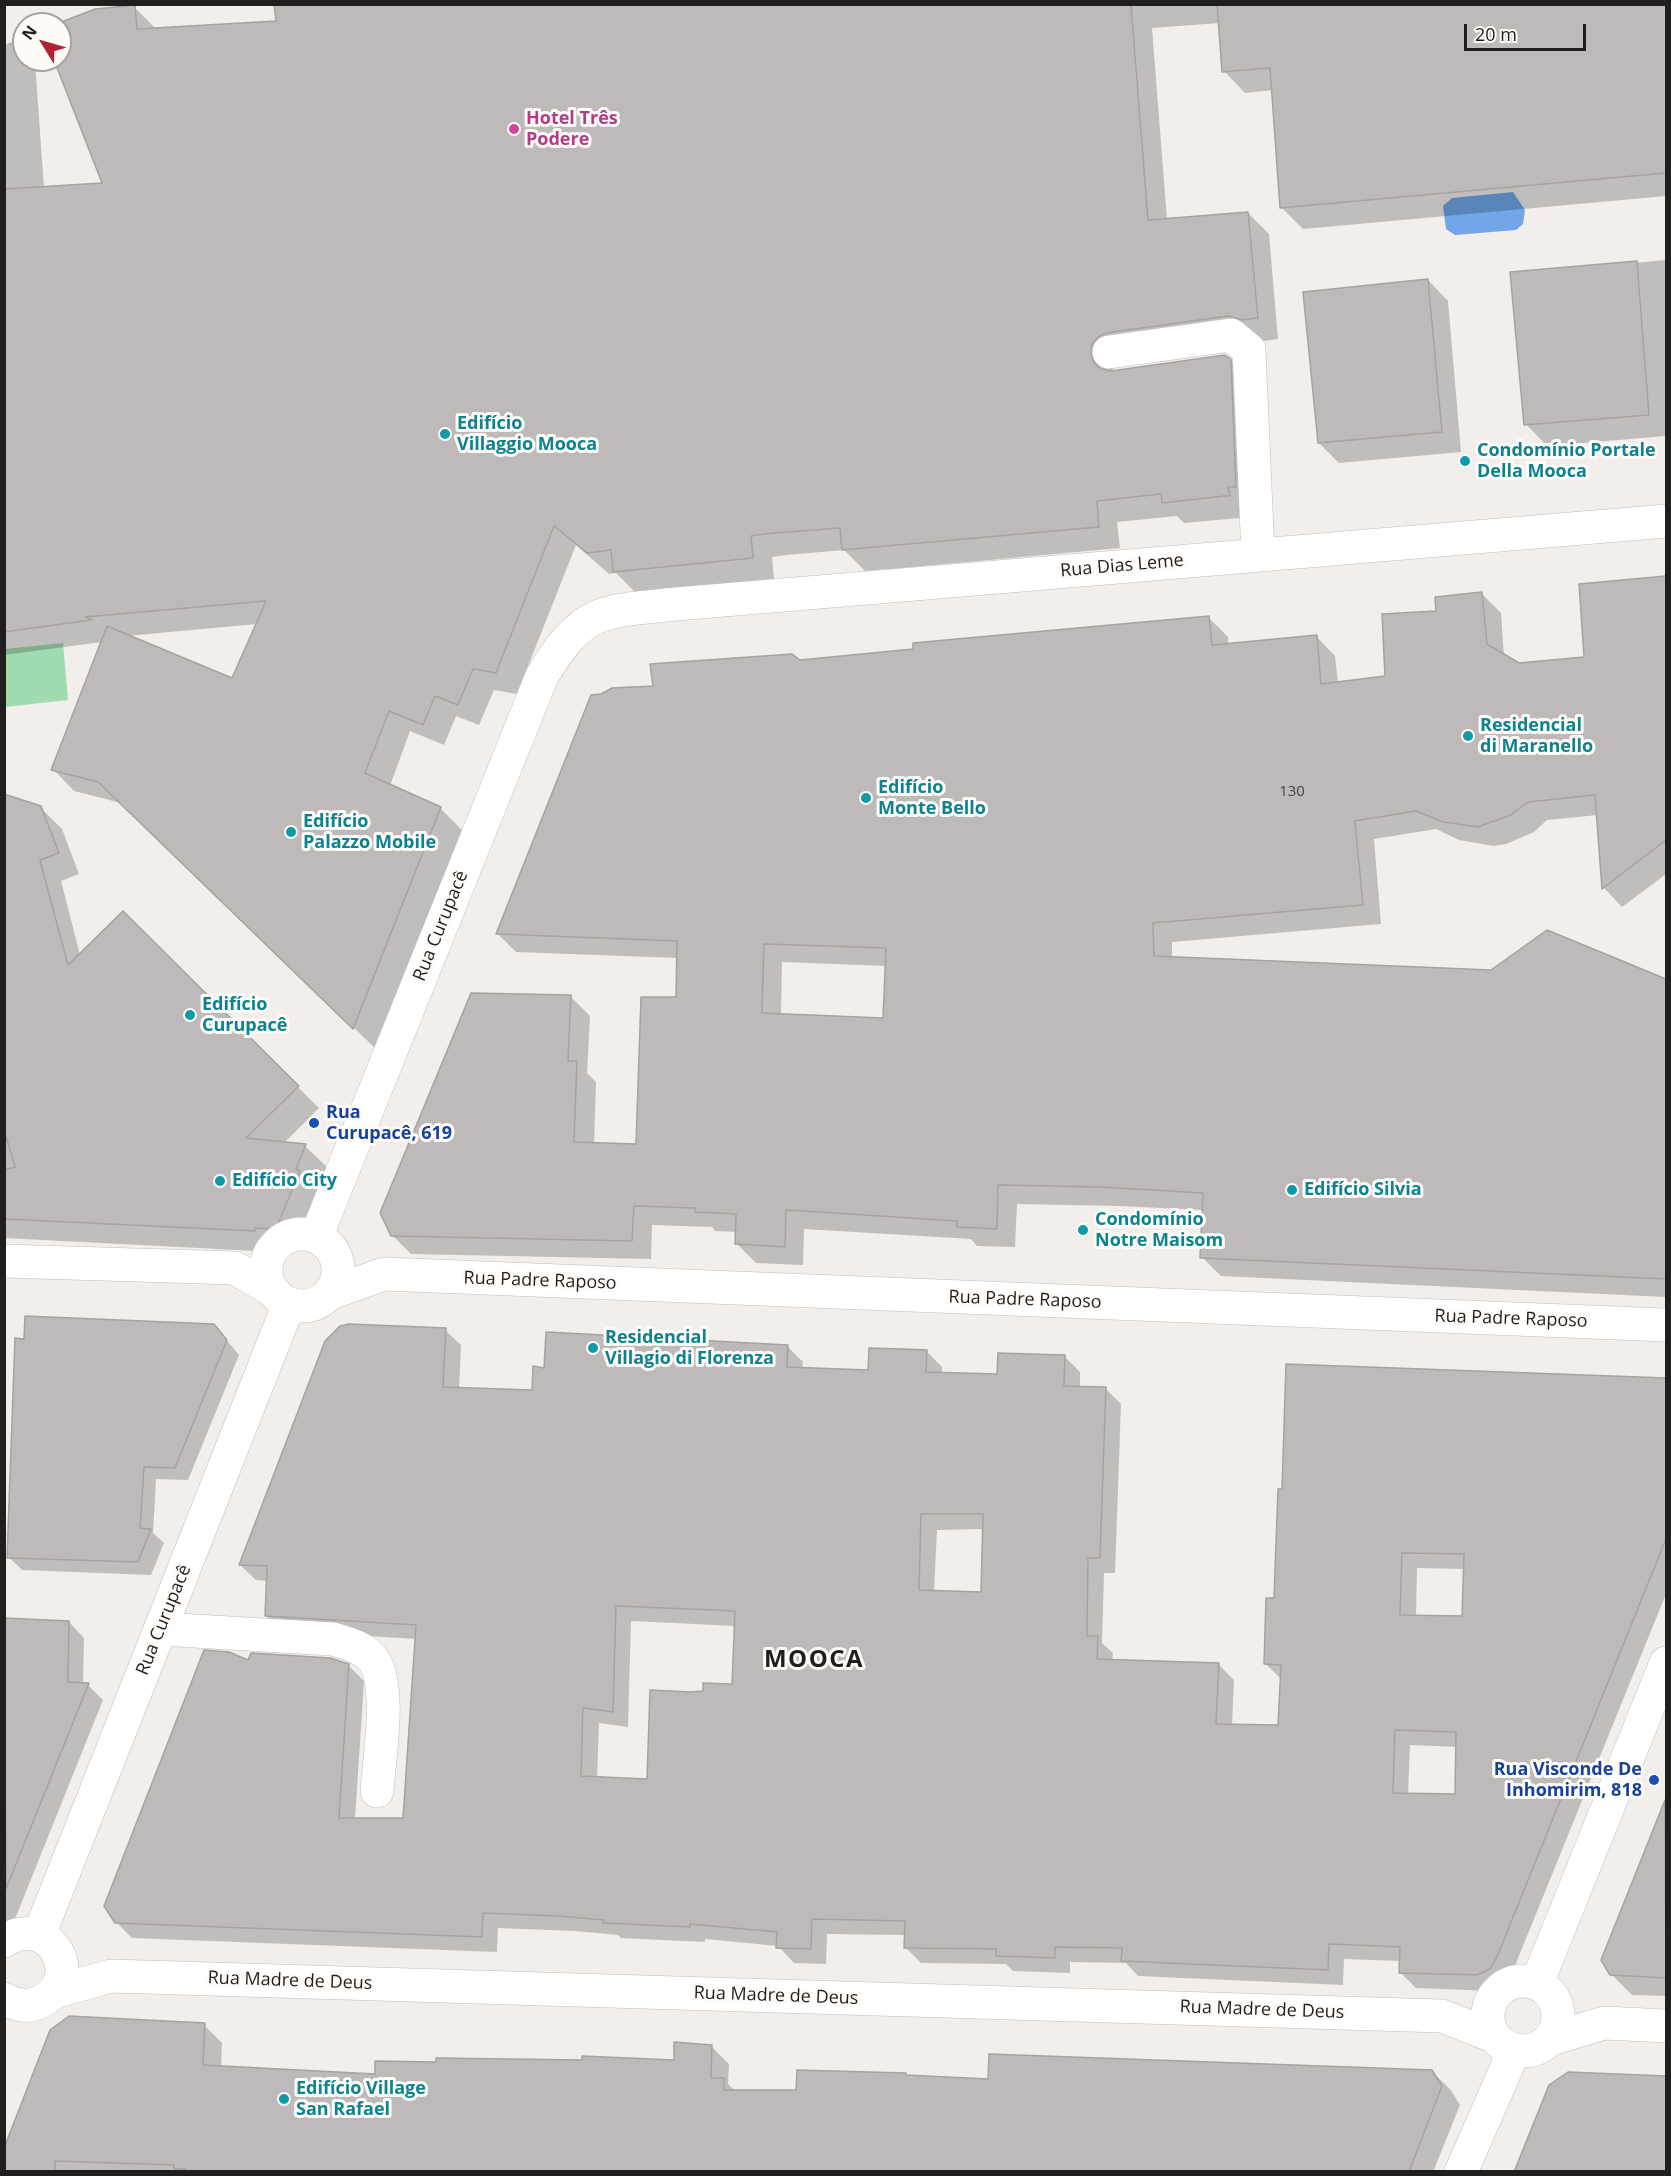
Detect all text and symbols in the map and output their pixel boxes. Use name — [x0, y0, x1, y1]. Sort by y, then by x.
north arrow — [12, 12, 72, 72]
scale bar — [1467, 12, 1588, 50]
text: N — [17, 21, 42, 44]
text: 20 m — [1475, 22, 1517, 46]
place label: Hotel Três Podere — [526, 108, 618, 150]
marker: Hotel Três Podere — [507, 122, 521, 136]
place label: Edifício Villaggio Mooca — [457, 413, 597, 456]
marker: Edifício Villaggio Mooca — [438, 427, 452, 441]
place label: Condomínio Portale Della Mooca — [1477, 440, 1656, 482]
marker: Condomínio Portale Della Mooca — [1458, 454, 1472, 468]
street label: Rua Dias Leme — [1059, 550, 1185, 582]
place label: Residencial di Maranello — [1480, 715, 1593, 758]
marker: Residencial di Maranello — [1461, 729, 1475, 743]
place label: Edifício Monte Bello — [878, 777, 986, 820]
house number: 130 — [1279, 783, 1305, 801]
marker: Edifício Monte Bello — [859, 791, 873, 805]
place label: Edifício Palazzo Mobile — [303, 811, 436, 854]
marker: Edifício Palazzo Mobile — [284, 825, 298, 839]
street label: Rua Curupacê — [409, 868, 473, 984]
place label: Edifício Curupacê — [202, 994, 287, 1036]
marker: Edifício Curupacê — [183, 1008, 197, 1022]
place label: Rua Curupacê, 619 — [326, 1102, 452, 1144]
marker: Rua Curupacê, 619 — [307, 1116, 321, 1130]
place label: Edifício City — [232, 1170, 337, 1192]
marker: Edifício City — [213, 1174, 227, 1188]
place label: Edifício Silvia — [1304, 1179, 1422, 1201]
marker: Edifício Silvia — [1285, 1183, 1299, 1197]
place label: Condomínio Notre Maisom — [1095, 1209, 1223, 1252]
marker: Condomínio Notre Maisom — [1076, 1223, 1090, 1237]
street label: Rua Padre Raposo — [463, 1268, 617, 1294]
street label: Rua Padre Raposo — [948, 1287, 1102, 1313]
street label: Rua Padre Raposo — [1434, 1306, 1588, 1332]
place label: Residencial Villagio di Florenza — [605, 1327, 774, 1370]
marker: Residencial Villagio di Florenza — [586, 1341, 600, 1355]
street label: Rua Curupacê — [132, 1562, 196, 1678]
district label: MOOCA — [764, 1646, 864, 1674]
place label: Rua Visconde De Inhomirim, 818 — [1494, 1759, 1642, 1802]
marker: Rua Visconde De Inhomirim, 818 — [1647, 1773, 1661, 1787]
street label: Rua Madre de Deus — [207, 1967, 373, 1995]
street label: Rua Madre de Deus — [693, 1982, 859, 2010]
street label: Rua Madre de Deus — [1179, 1996, 1345, 2024]
place label: Edifício Village San Rafael — [296, 2078, 426, 2120]
marker: Edifício Village San Rafael — [277, 2092, 291, 2106]

